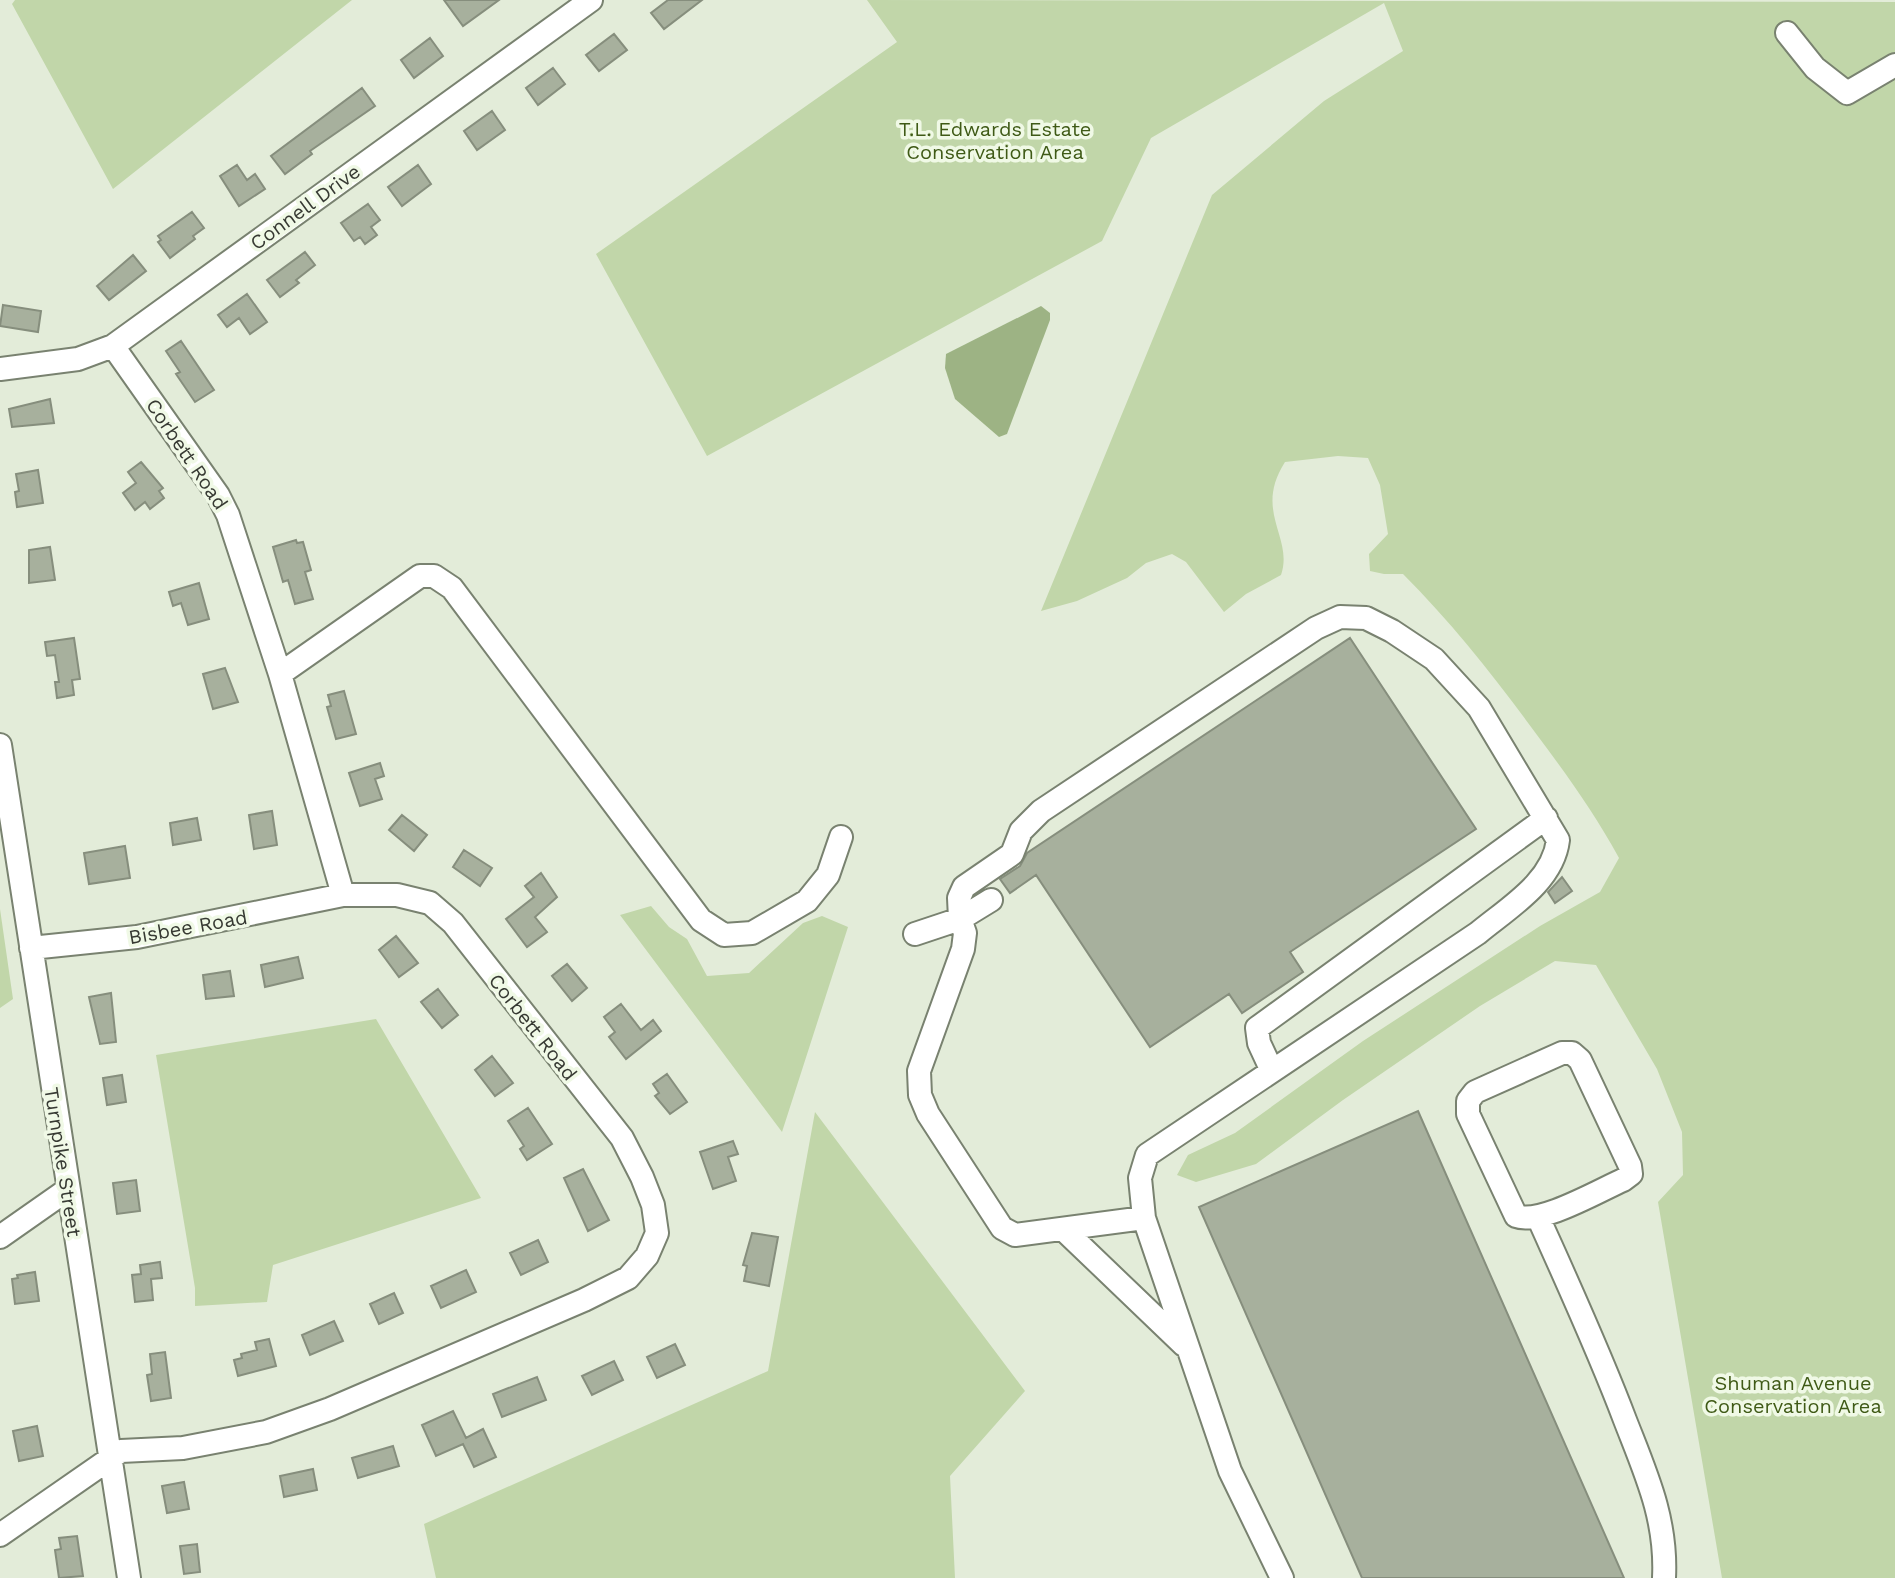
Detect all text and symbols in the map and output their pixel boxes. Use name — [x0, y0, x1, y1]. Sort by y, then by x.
park label: T.L. Edwards Estate Conservation Area — [899, 117, 1091, 164]
street label: Connell Drive — [245, 159, 365, 255]
street label: Corbett Road — [141, 394, 233, 514]
street label: Bisbee Road — [127, 905, 249, 949]
street label: Corbett Road — [484, 969, 582, 1085]
street label: Turnpike Street — [39, 1086, 87, 1239]
park label: Shuman Avenue Conservation Area — [1704, 1371, 1882, 1418]

